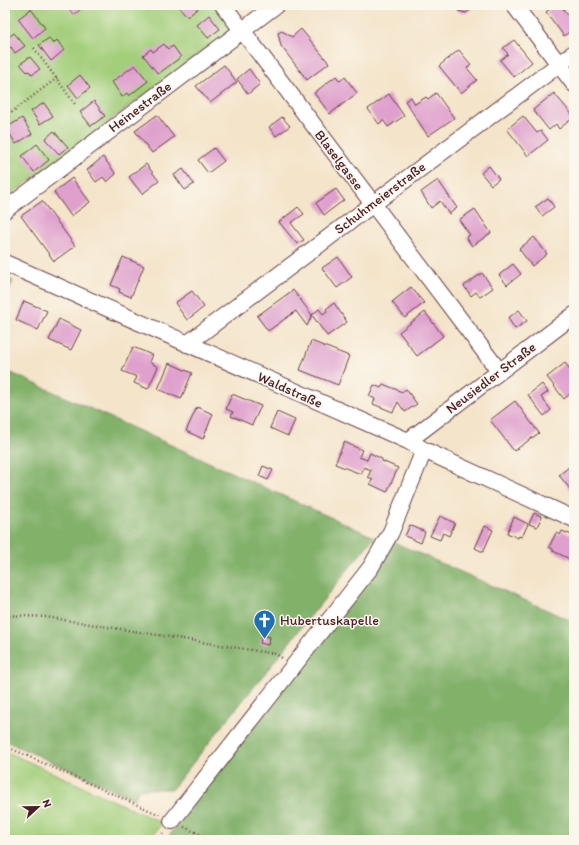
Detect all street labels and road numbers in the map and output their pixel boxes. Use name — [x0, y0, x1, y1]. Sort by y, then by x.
street label: Heinestraße — [105, 78, 175, 136]
street label: Blaselgasse — [311, 127, 367, 194]
street label: Schuhmeierstraße — [331, 158, 429, 238]
street label: Neusiedler Straße — [443, 338, 540, 417]
street label: Waldstraße — [255, 368, 325, 412]

